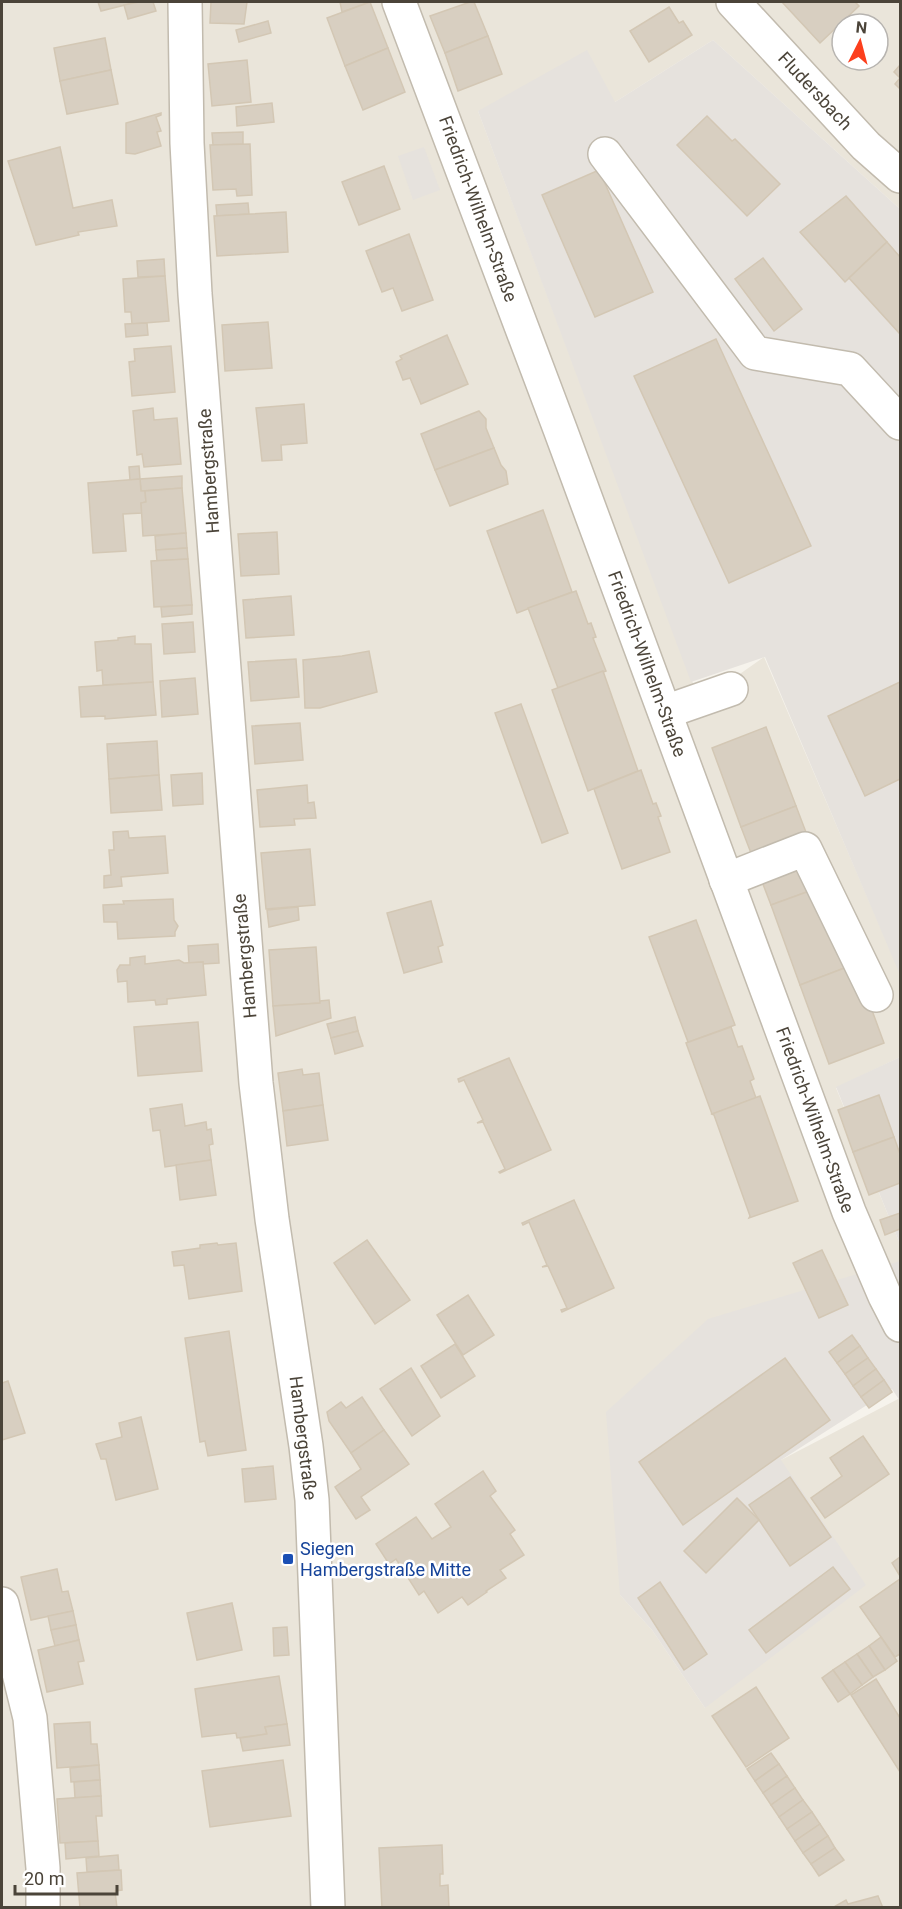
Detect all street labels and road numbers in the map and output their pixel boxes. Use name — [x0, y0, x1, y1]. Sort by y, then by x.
street label: Fludersbach — [774, 47, 857, 134]
street label: Friedrich-Wilhelm-Straße — [435, 113, 522, 305]
street label: Hambergstraße — [194, 408, 223, 534]
street label: Friedrich-Wilhelm-Straße — [604, 568, 691, 760]
street label: Hambergstraße — [229, 893, 260, 1019]
street label: Friedrich-Wilhelm-Straße — [772, 1024, 859, 1216]
street label: Hambergstraße — [285, 1375, 322, 1501]

